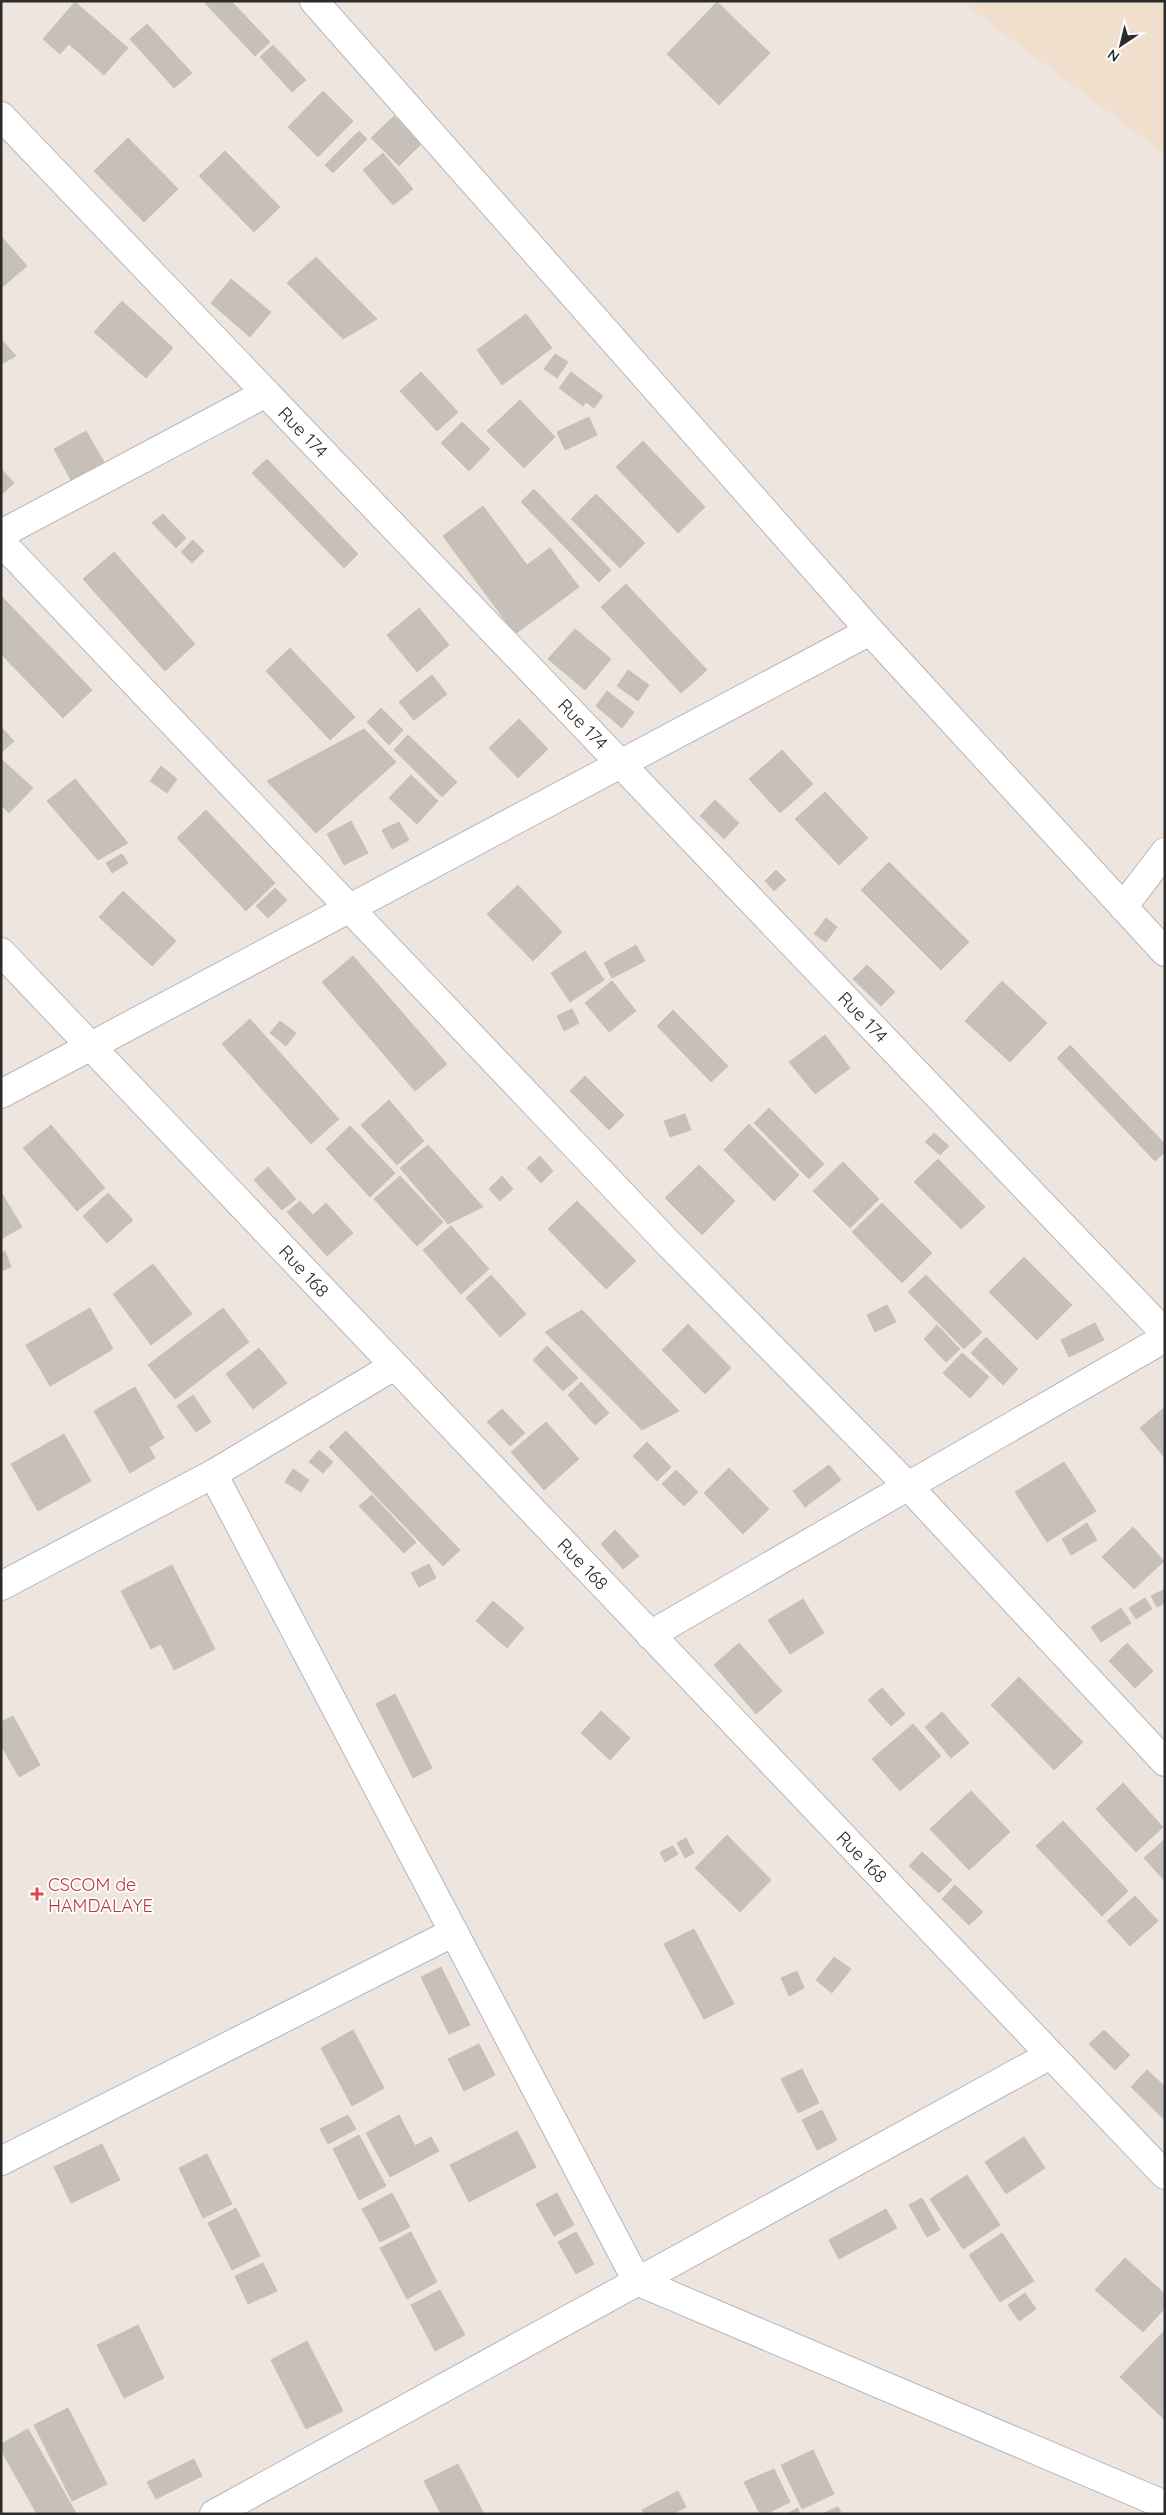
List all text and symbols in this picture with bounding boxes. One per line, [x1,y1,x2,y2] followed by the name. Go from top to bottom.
[1096,20,1146,70] north arrow
[1104,45,1123,66] text: N
[273,402,333,462] street label: Rue 174
[553,694,613,754] street label: Rue 174
[833,987,893,1047] street label: Rue 174
[274,1240,334,1302] street label: Rue 168
[553,1533,613,1595] street label: Rue 168
[832,1826,892,1888] street label: Rue 168
[48,1873,153,1917] place label: CSCOM de HAMDALAYE
[30,1887,44,1901] marker: CSCOM de HAMDALAYE

